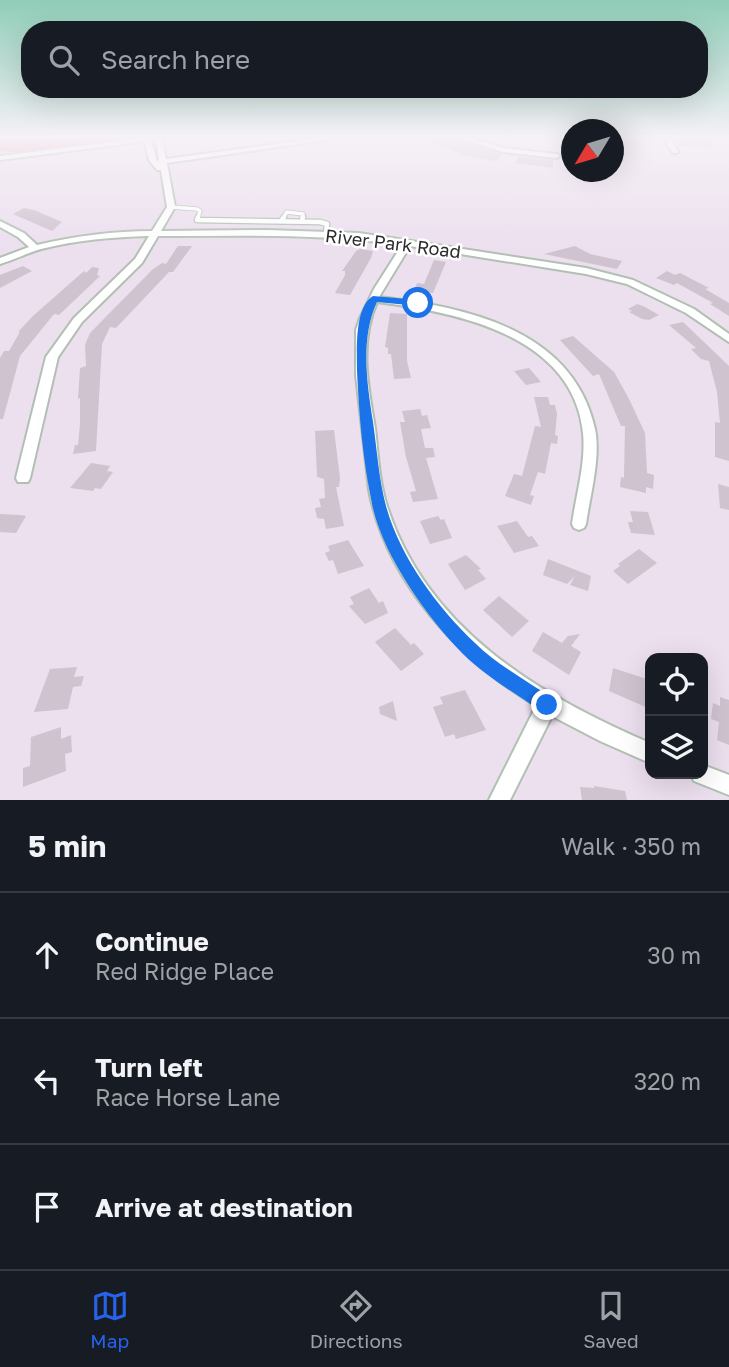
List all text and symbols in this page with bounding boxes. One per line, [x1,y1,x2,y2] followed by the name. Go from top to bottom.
[21,21,708,98] search box
[45,41,83,79] icon: search
[101,44,250,75] text: Search here
[561,119,624,182] north arrow
[324,224,462,262] street label: River Park Road
[402,287,433,318] route start
[645,653,708,779] map controls
[645,653,708,716] button: locate
[531,689,562,720] route end
[645,716,708,779] button: layers
[28,828,106,864] text: 5 min
[561,832,701,860] text: Walk · 350 m
[95,926,209,957] text: Continue
[28,936,66,974] icon: ahead
[647,941,701,969] text: 30 m
[95,957,274,985] text: Red Ridge Place
[95,1052,203,1083] text: Turn left
[28,1062,66,1100] icon: left
[634,1067,701,1095] text: 320 m
[95,1083,280,1111] text: Race Horse Lane
[28,1188,66,1226] icon: arrive
[95,1192,353,1223] text: Arrive at destination
[90,1287,129,1352] tab: Map
[310,1287,403,1352] tab: Directions
[583,1287,639,1352] tab: Saved

